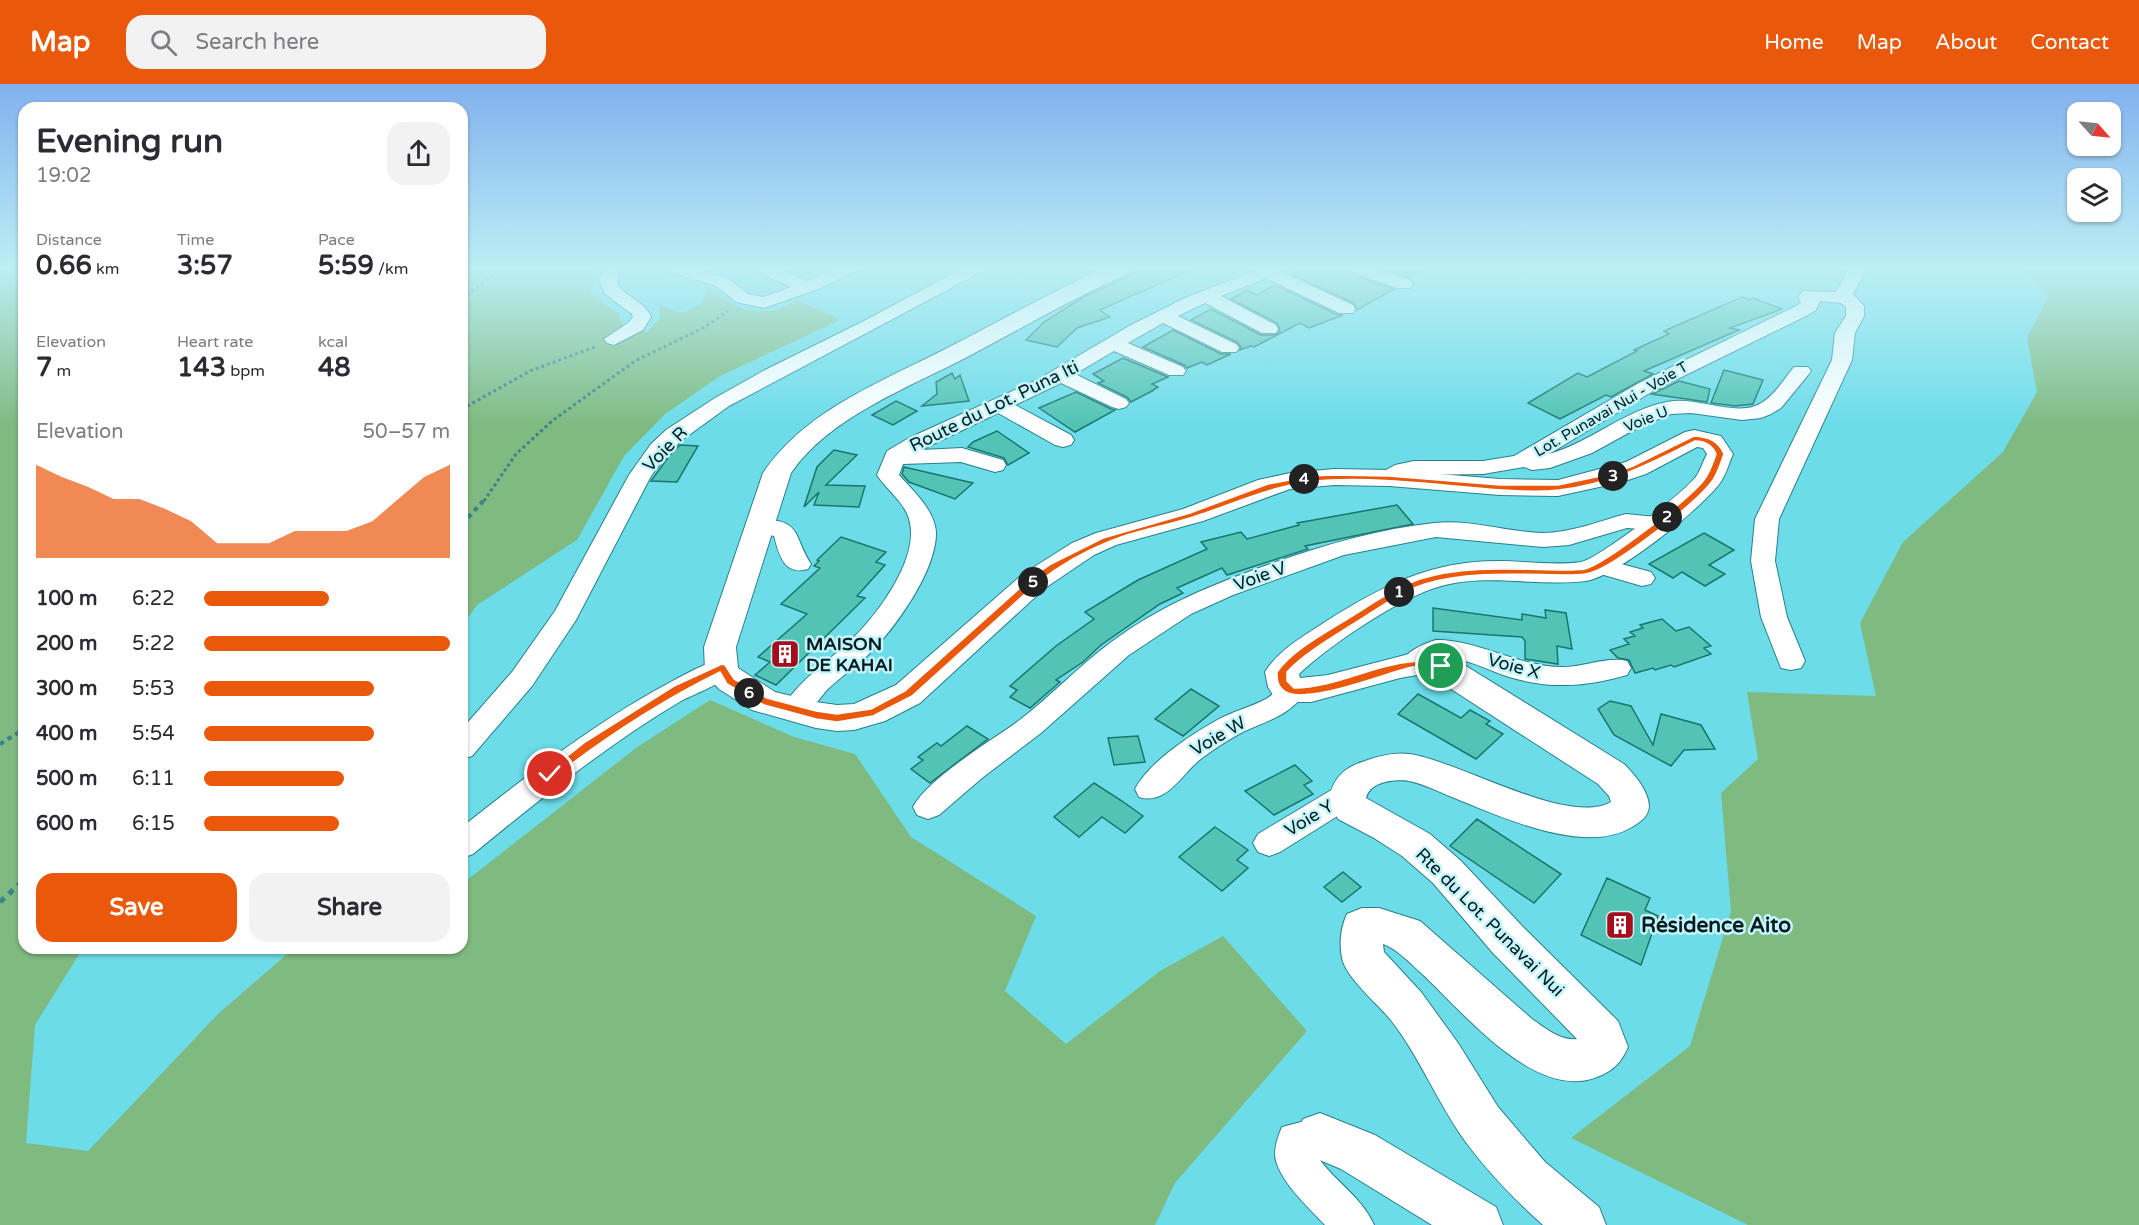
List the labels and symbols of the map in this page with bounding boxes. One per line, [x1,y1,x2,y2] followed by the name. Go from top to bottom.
[2067,102,2121,156] north arrow
[906,355,1082,457] street label: Route du Lot. Puna Iti
[1531,358,1691,460] street label: Lot. Punavai Nui - Voie T
[1621,402,1671,436] street label: Voie U
[638,422,692,476] street label: Voie R
[1598,461,1628,491] pin: 3
[1289,464,1319,494] pin: 4
[1652,502,1682,532] pin: 2
[1231,556,1290,596] street label: Voie V
[1018,567,1048,597] pin: 5
[1384,577,1414,607] pin: 1
[806,633,893,676] place label: MAISON DE KAHAI
[769,638,801,670] building icon: MAISON DE KAHAI
[1415,640,1466,691] pin
[1485,648,1543,684] street label: Voie X
[734,678,764,708] pin: 6
[1187,711,1249,761] street label: Voie W
[524,748,575,799] pin
[1280,795,1338,841] street label: Voie Y
[1411,843,1569,1001] street label: Rte du Lot. Punavai Nui
[1604,909,1636,941] building icon: Résidence Aito
[1641,913,1791,938] place label: Résidence Aito

